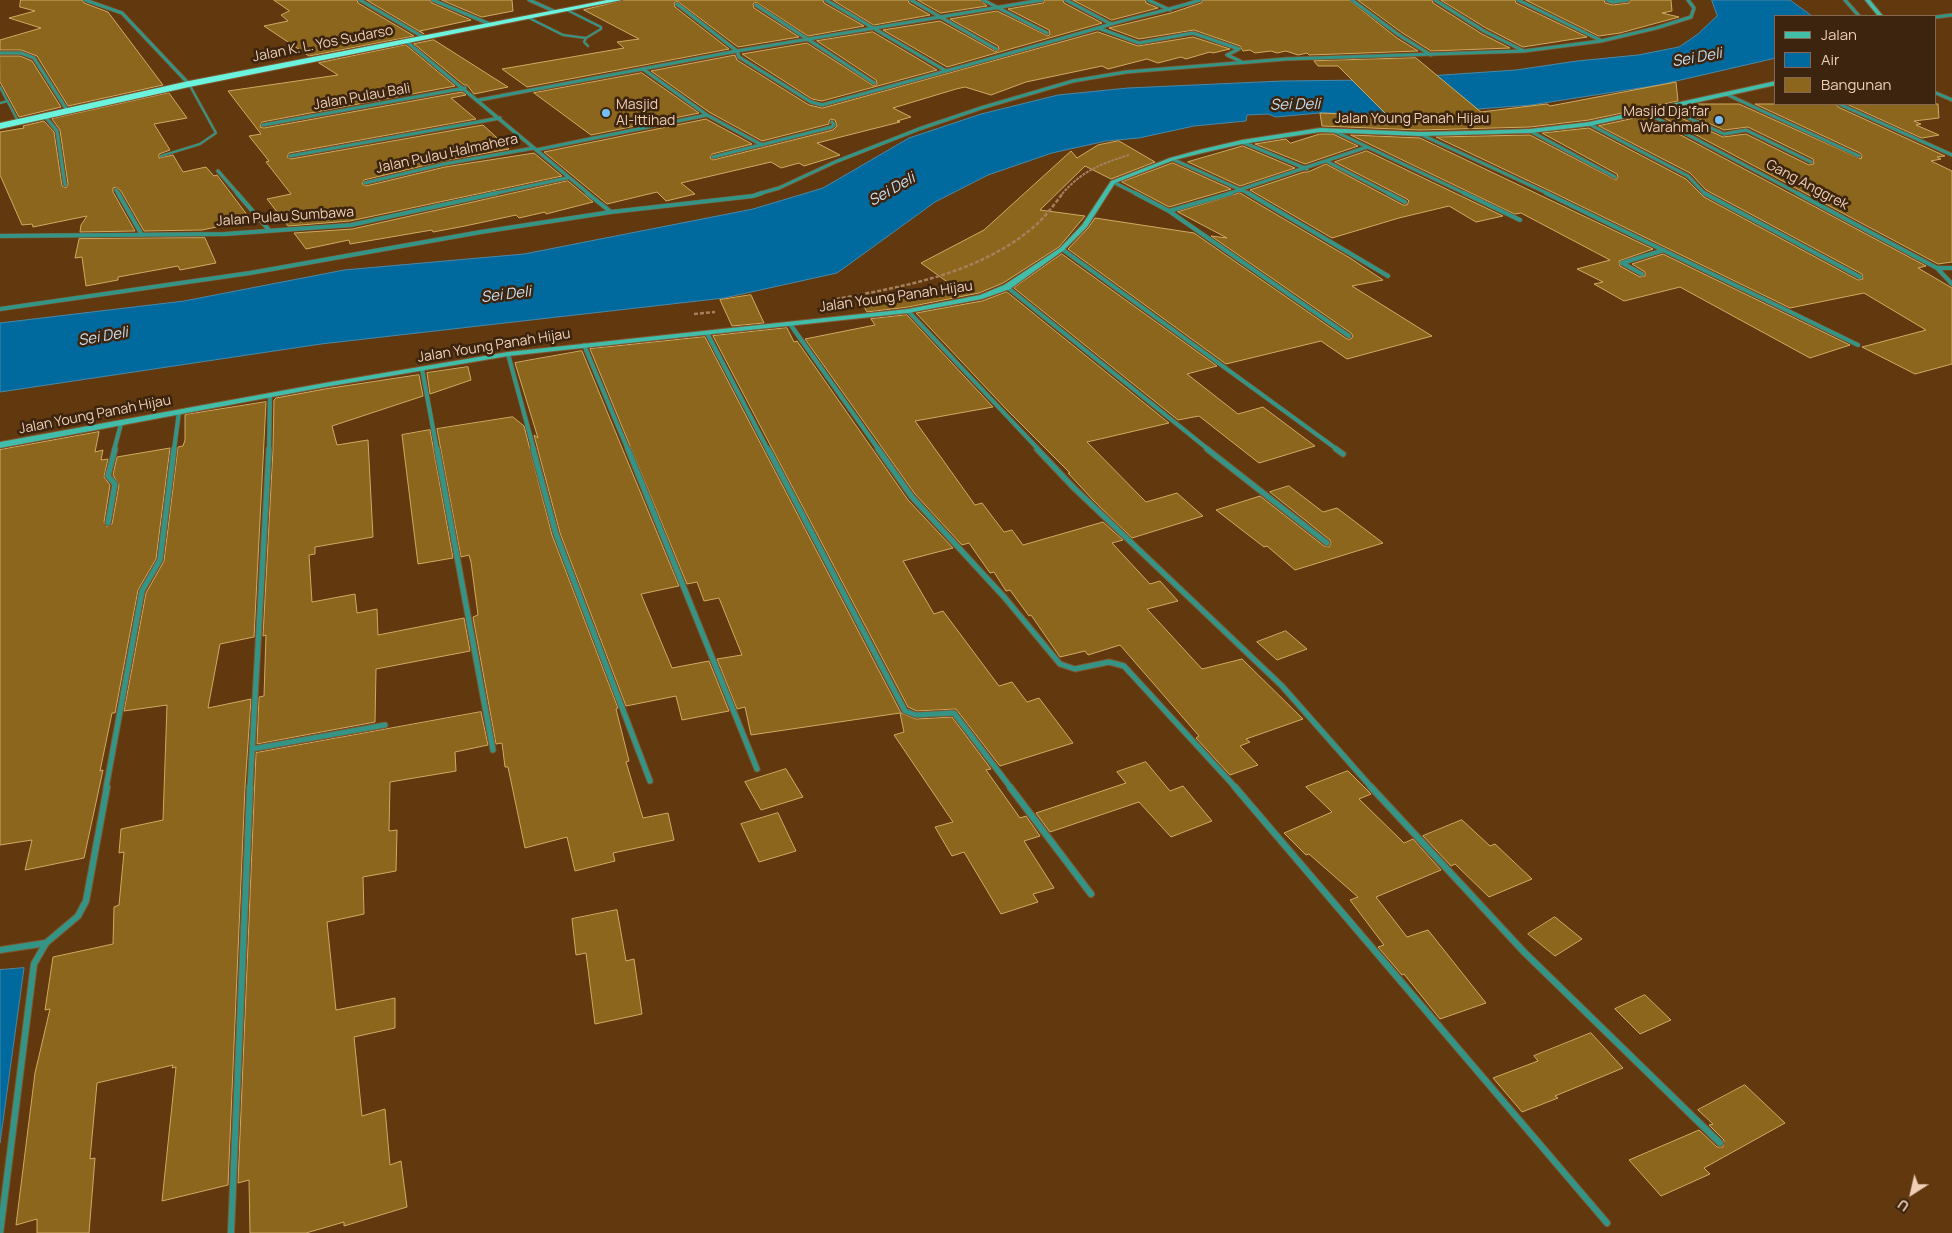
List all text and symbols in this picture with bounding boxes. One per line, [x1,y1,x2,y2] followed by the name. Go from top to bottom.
[1774,15,1937,105] legend
[251,22,395,66] street label: Jalan K. L. Yos Sudarso
[1821,24,1857,45] text: Jalan
[1671,45,1723,71] water label: Sei Deli
[1821,49,1839,70] text: Air
[1821,74,1891,95] text: Bangunan
[312,80,412,114] street label: Jalan Pulau Bali
[1270,96,1320,114] water label: Sei Deli
[616,97,675,130] place label: Masjid Al-Ittihad
[1623,104,1709,136] place label: Masjid Dja'far Warahmah
[600,107,612,119] marker: Masjid Al-Ittihad
[1335,111,1489,127] street label: Jalan Young Panah Hijau
[1713,114,1725,126] marker: Masjid Dja'far Warahmah
[374,131,520,177] street label: Jalan Pulau Halmahera
[1763,156,1851,214] street label: Gang Anggrek
[866,170,918,210] water label: Sei Deli
[216,204,354,230] street label: Jalan Pulau Sumbawa
[818,278,974,316] street label: Jalan Young Panah Hijau
[480,283,532,307] water label: Sei Deli
[77,324,129,350] water label: Sei Deli
[416,326,572,366] street label: Jalan Young Panah Hijau
[17,392,173,438] street label: Jalan Young Panah Hijau
[1887,1168,1937,1218] north arrow
[1894,1195,1913,1216] text: U

